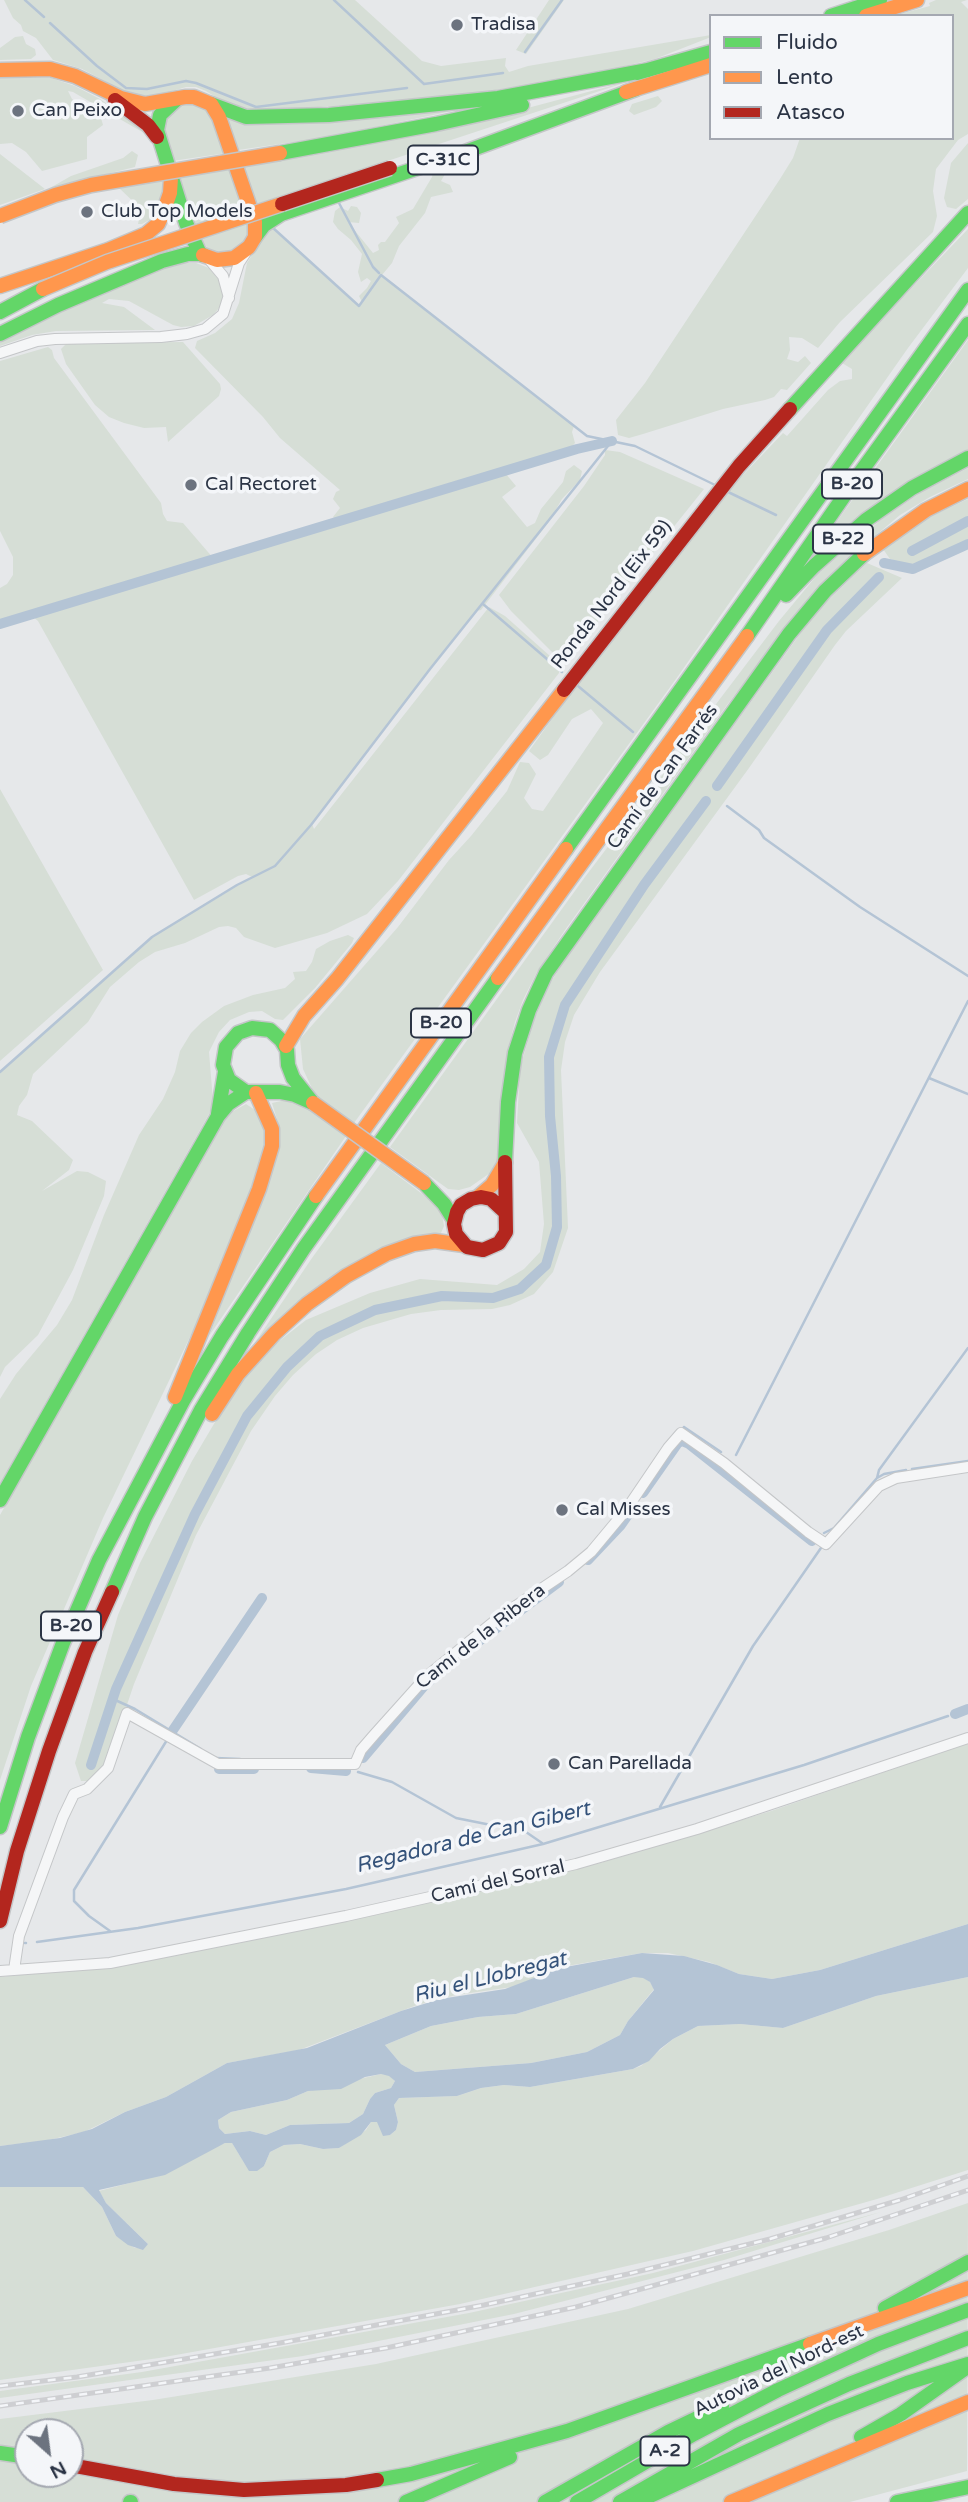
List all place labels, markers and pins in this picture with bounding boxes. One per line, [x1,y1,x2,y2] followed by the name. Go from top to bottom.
[471,14,536,36] place label: Tradisa
[449,17,465,33] marker: Tradisa
[32,100,122,122] place label: Can Peixo
[10,103,26,119] marker: Can Peixo
[101,201,253,223] place label: Club Top Models
[79,204,95,220] marker: Club Top Models
[205,474,317,496] place label: Cal Rectoret
[183,477,199,493] marker: Cal Rectoret
[576,1499,671,1521] place label: Cal Misses
[554,1502,570,1518] marker: Cal Misses
[568,1753,692,1775] place label: Can Parellada
[546,1756,562,1772] marker: Can Parellada

